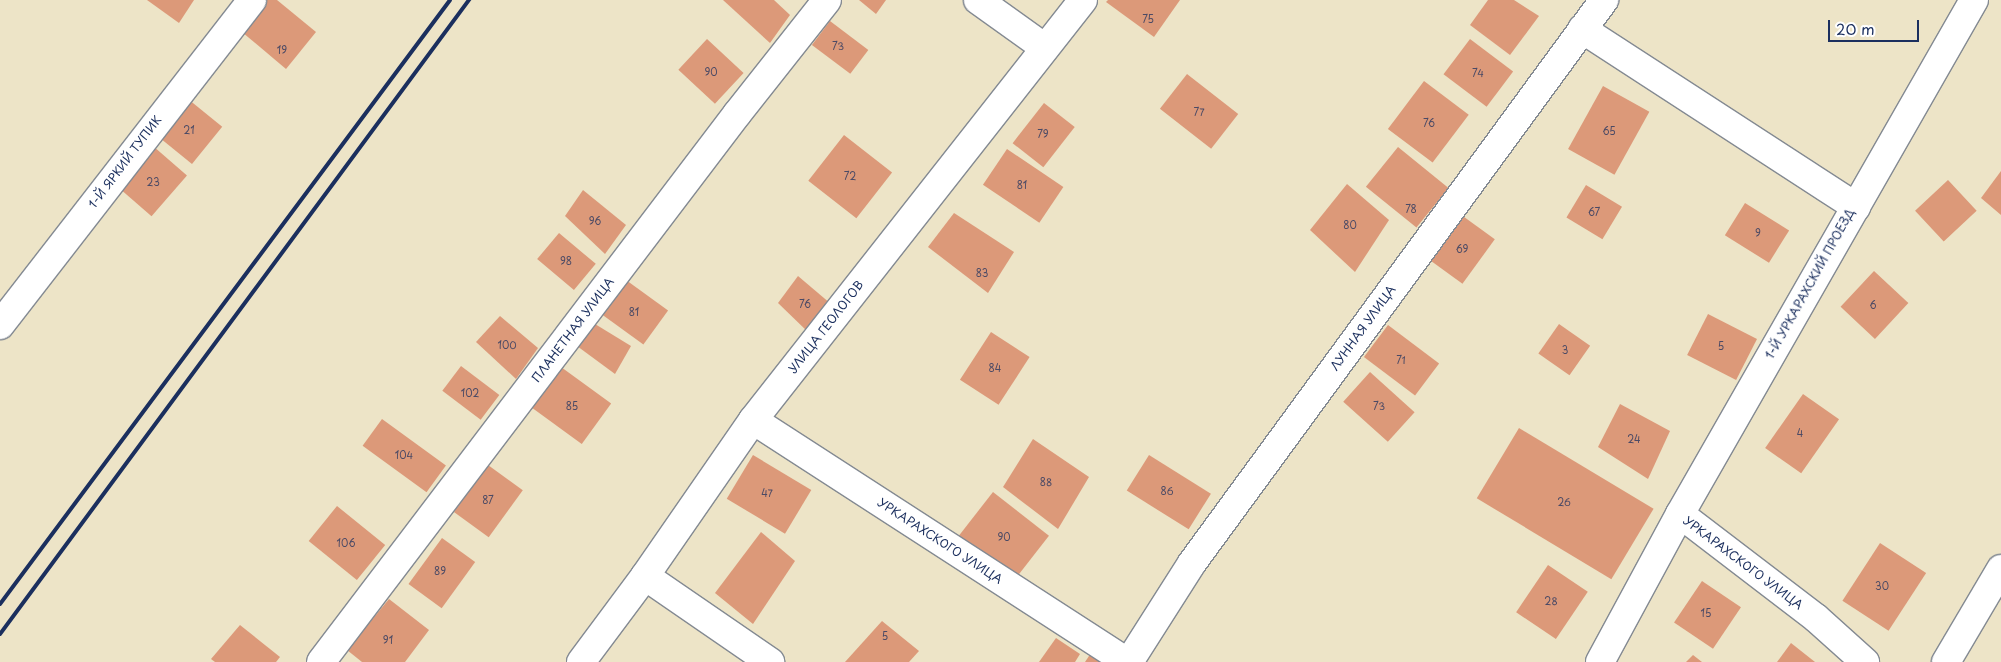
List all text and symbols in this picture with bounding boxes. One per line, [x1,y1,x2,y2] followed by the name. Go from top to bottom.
[1831,10,1922,42] scale bar
[1142,13,1154,25] house number: 75
[1836,17,1875,40] text: 20 m
[832,40,844,52] house number: 73
[277,44,287,56] house number: 19
[704,66,718,78] house number: 90
[1472,67,1484,79] house number: 74
[1193,106,1205,118] house number: 77
[85,112,165,212] street label: 1-Й ЯРКИЙ ТУПИК
[1423,117,1435,129] house number: 76
[183,124,195,136] house number: 21
[1602,125,1616,137] house number: 65
[1037,128,1049,140] house number: 79
[844,170,856,182] house number: 72
[146,176,160,188] house number: 23
[1017,179,1027,191] house number: 81
[1405,203,1417,215] house number: 78
[1588,206,1600,218] house number: 67
[1762,206,1858,362] street label: 1-Й УРКАРАХСКИЙ ПРОЕЗД
[589,215,601,227] house number: 96
[1343,219,1357,231] house number: 80
[1755,227,1761,239] house number: 9
[1456,243,1468,255] house number: 69
[560,255,572,267] house number: 98
[976,267,988,279] house number: 83
[529,275,617,385] street label: ПЛАНЕТНАЯ УЛИЦА
[785,278,867,376] street label: УЛИЦА ГЕОЛОГОВ
[1327,283,1399,373] street label: ЛУННАЯ УЛИЦА
[799,298,811,310] house number: 76
[1869,299,1877,311] house number: 6
[629,306,639,318] house number: 81
[497,339,517,351] house number: 100
[1718,340,1724,352] house number: 5
[1562,344,1568,356] house number: 3
[1396,354,1406,366] house number: 71
[989,362,1001,374] house number: 84
[461,387,479,399] house number: 102
[566,400,578,412] house number: 85
[1373,400,1385,412] house number: 73
[1797,427,1803,439] house number: 4
[1627,433,1641,445] house number: 24
[395,449,413,461] house number: 104
[1040,476,1052,488] house number: 88
[1161,485,1173,497] house number: 86
[761,487,773,499] house number: 47
[482,494,494,506] house number: 87
[874,495,1006,587] street label: УРКАРАХСКОГО УЛИЦА
[1557,496,1571,508] house number: 26
[1680,513,1806,613] street label: УРКАРАХСКОГО УЛИЦА
[997,531,1011,543] house number: 90
[337,537,355,549] house number: 106
[434,565,446,577] house number: 89
[1875,580,1889,592] house number: 30
[1544,595,1558,607] house number: 28
[1701,607,1711,619] house number: 15
[882,630,888,642] house number: 5
[383,634,393,646] house number: 91

